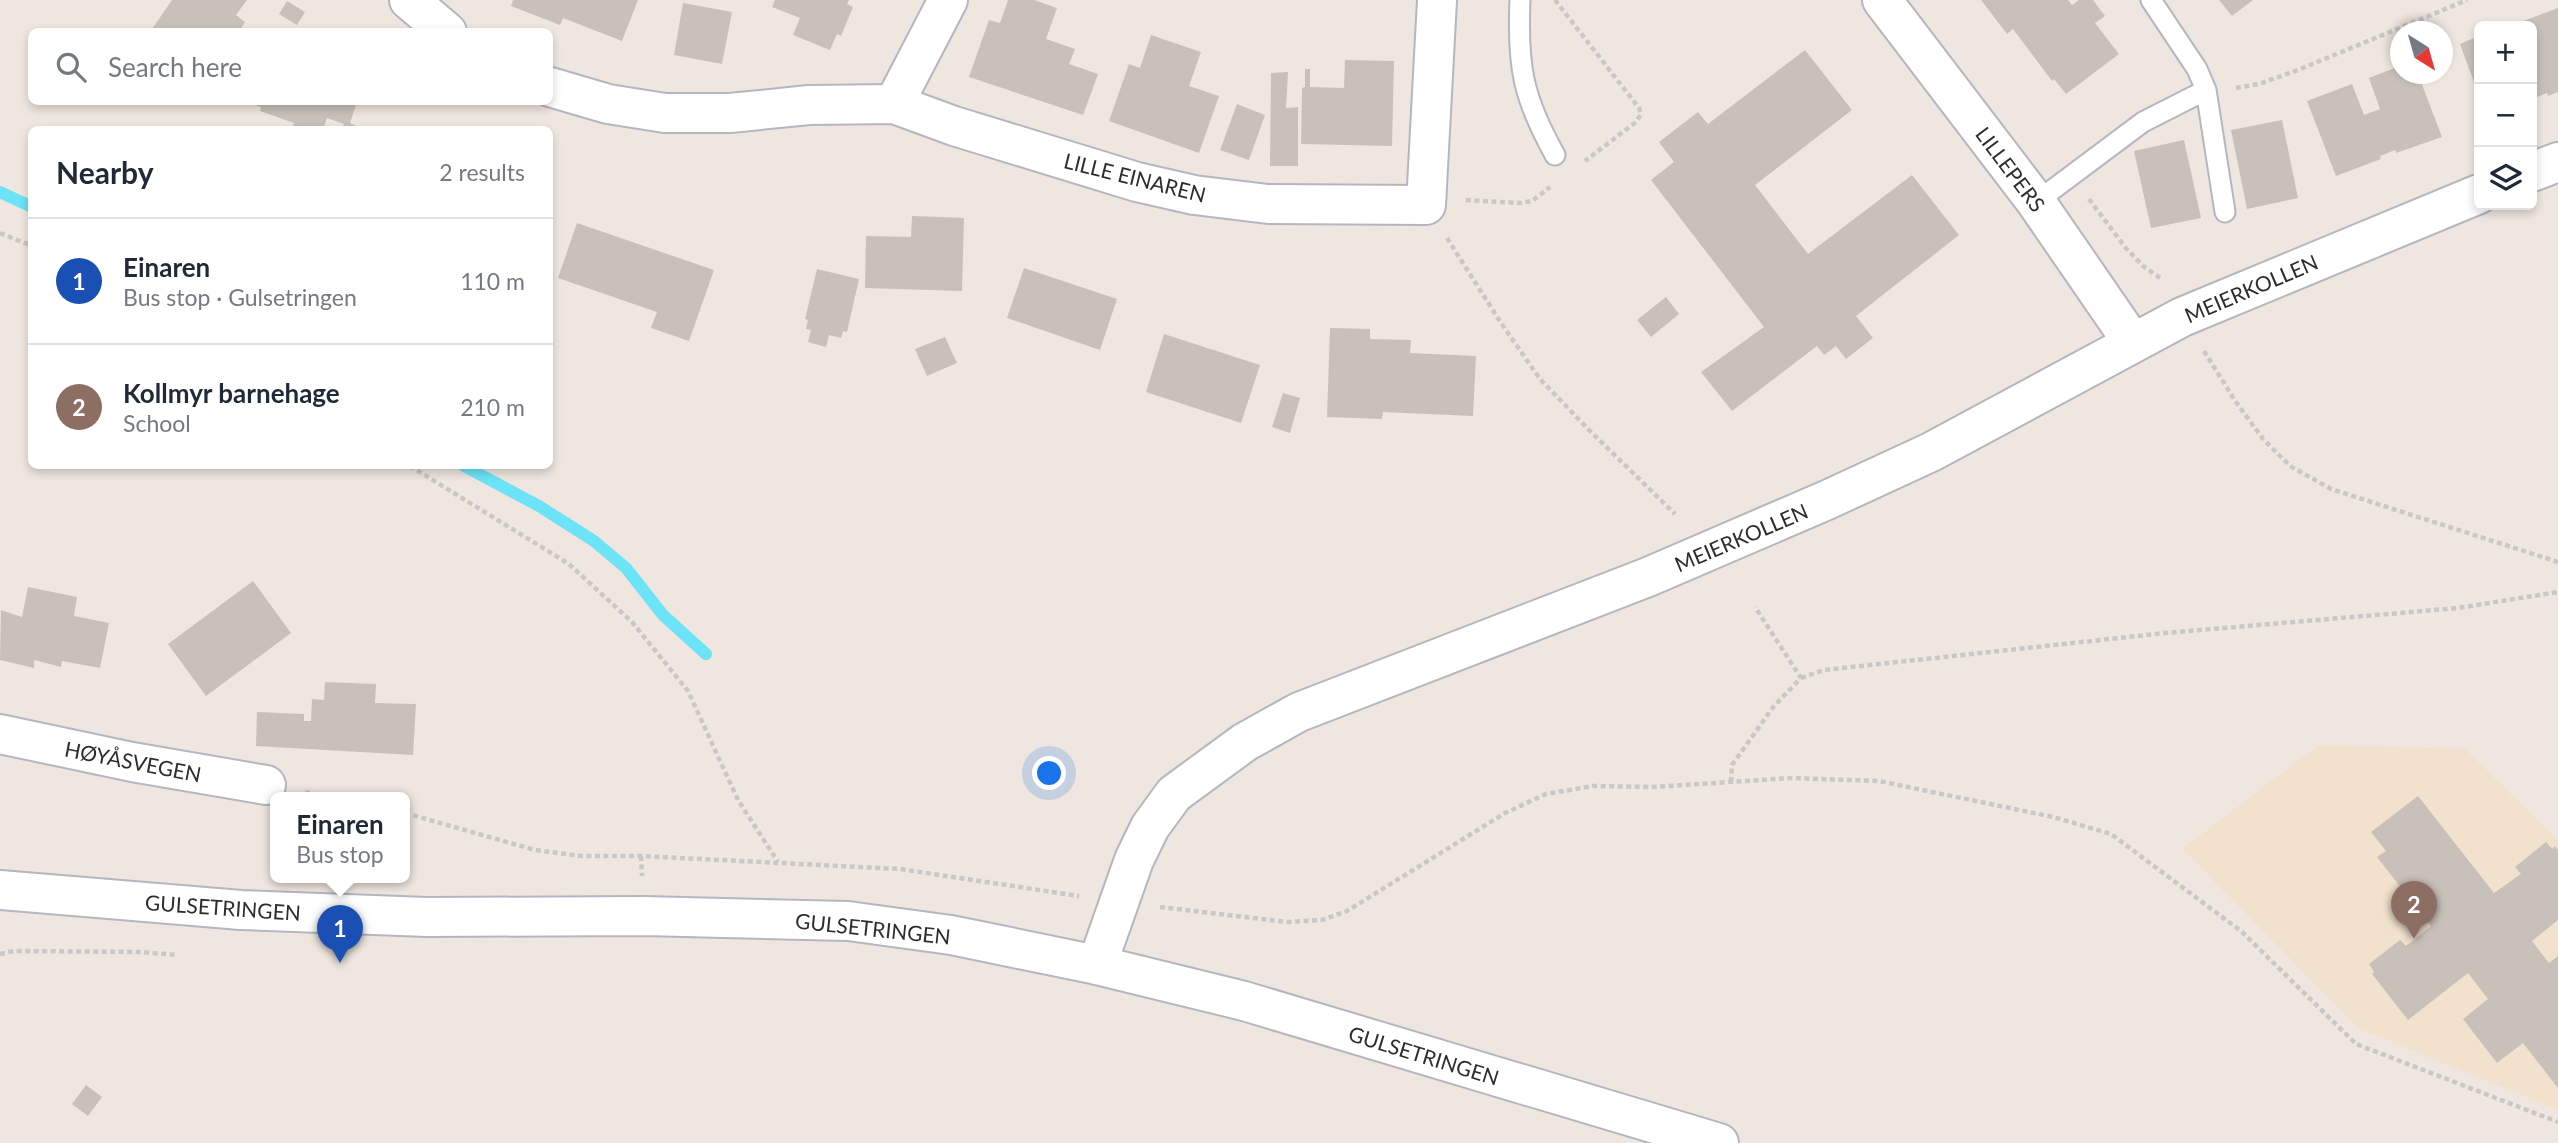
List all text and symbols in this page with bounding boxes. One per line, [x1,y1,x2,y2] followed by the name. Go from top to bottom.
[2390,21,2453,84] north arrow
[2474,21,2537,210] map controls
[2474,21,2537,84] button: +
[28,28,553,105] search box
[52,48,90,86] icon: search
[108,51,242,83] text: Search here
[2474,84,2537,147] button: −
[1971,122,2051,216] street label: LILLEPERS
[1061,147,1209,207] street label: LILLE EINAREN
[2474,147,2537,210] button: layers
[56,154,154,190] text: Nearby
[439,158,525,186] text: 2 results
[2181,249,2321,327] street label: MEIERKOLLEN
[123,251,210,283] text: Einaren
[72,267,86,295] text: 1
[460,267,525,295] text: 110 m
[123,283,357,311] text: Bus stop · Gulsetringen
[123,377,340,409] text: Kollmyr barnehage
[72,393,86,421] text: 2
[460,393,525,421] text: 210 m
[123,409,191,437] text: School
[1671,498,1811,576] street label: MEIERKOLLEN
[63,736,203,786] street label: HØYÅSVEGEN
[1032,756,1066,790] your location
[270,792,410,883] popup
[296,808,384,840] text: Einaren
[296,840,384,868] text: Bus stop
[2391,881,2437,939] pin: 2
[144,889,302,925] street label: GULSETRINGEN
[317,905,363,963] pin: 1
[794,907,952,949] street label: GULSETRINGEN
[1346,1020,1502,1090] street label: GULSETRINGEN

